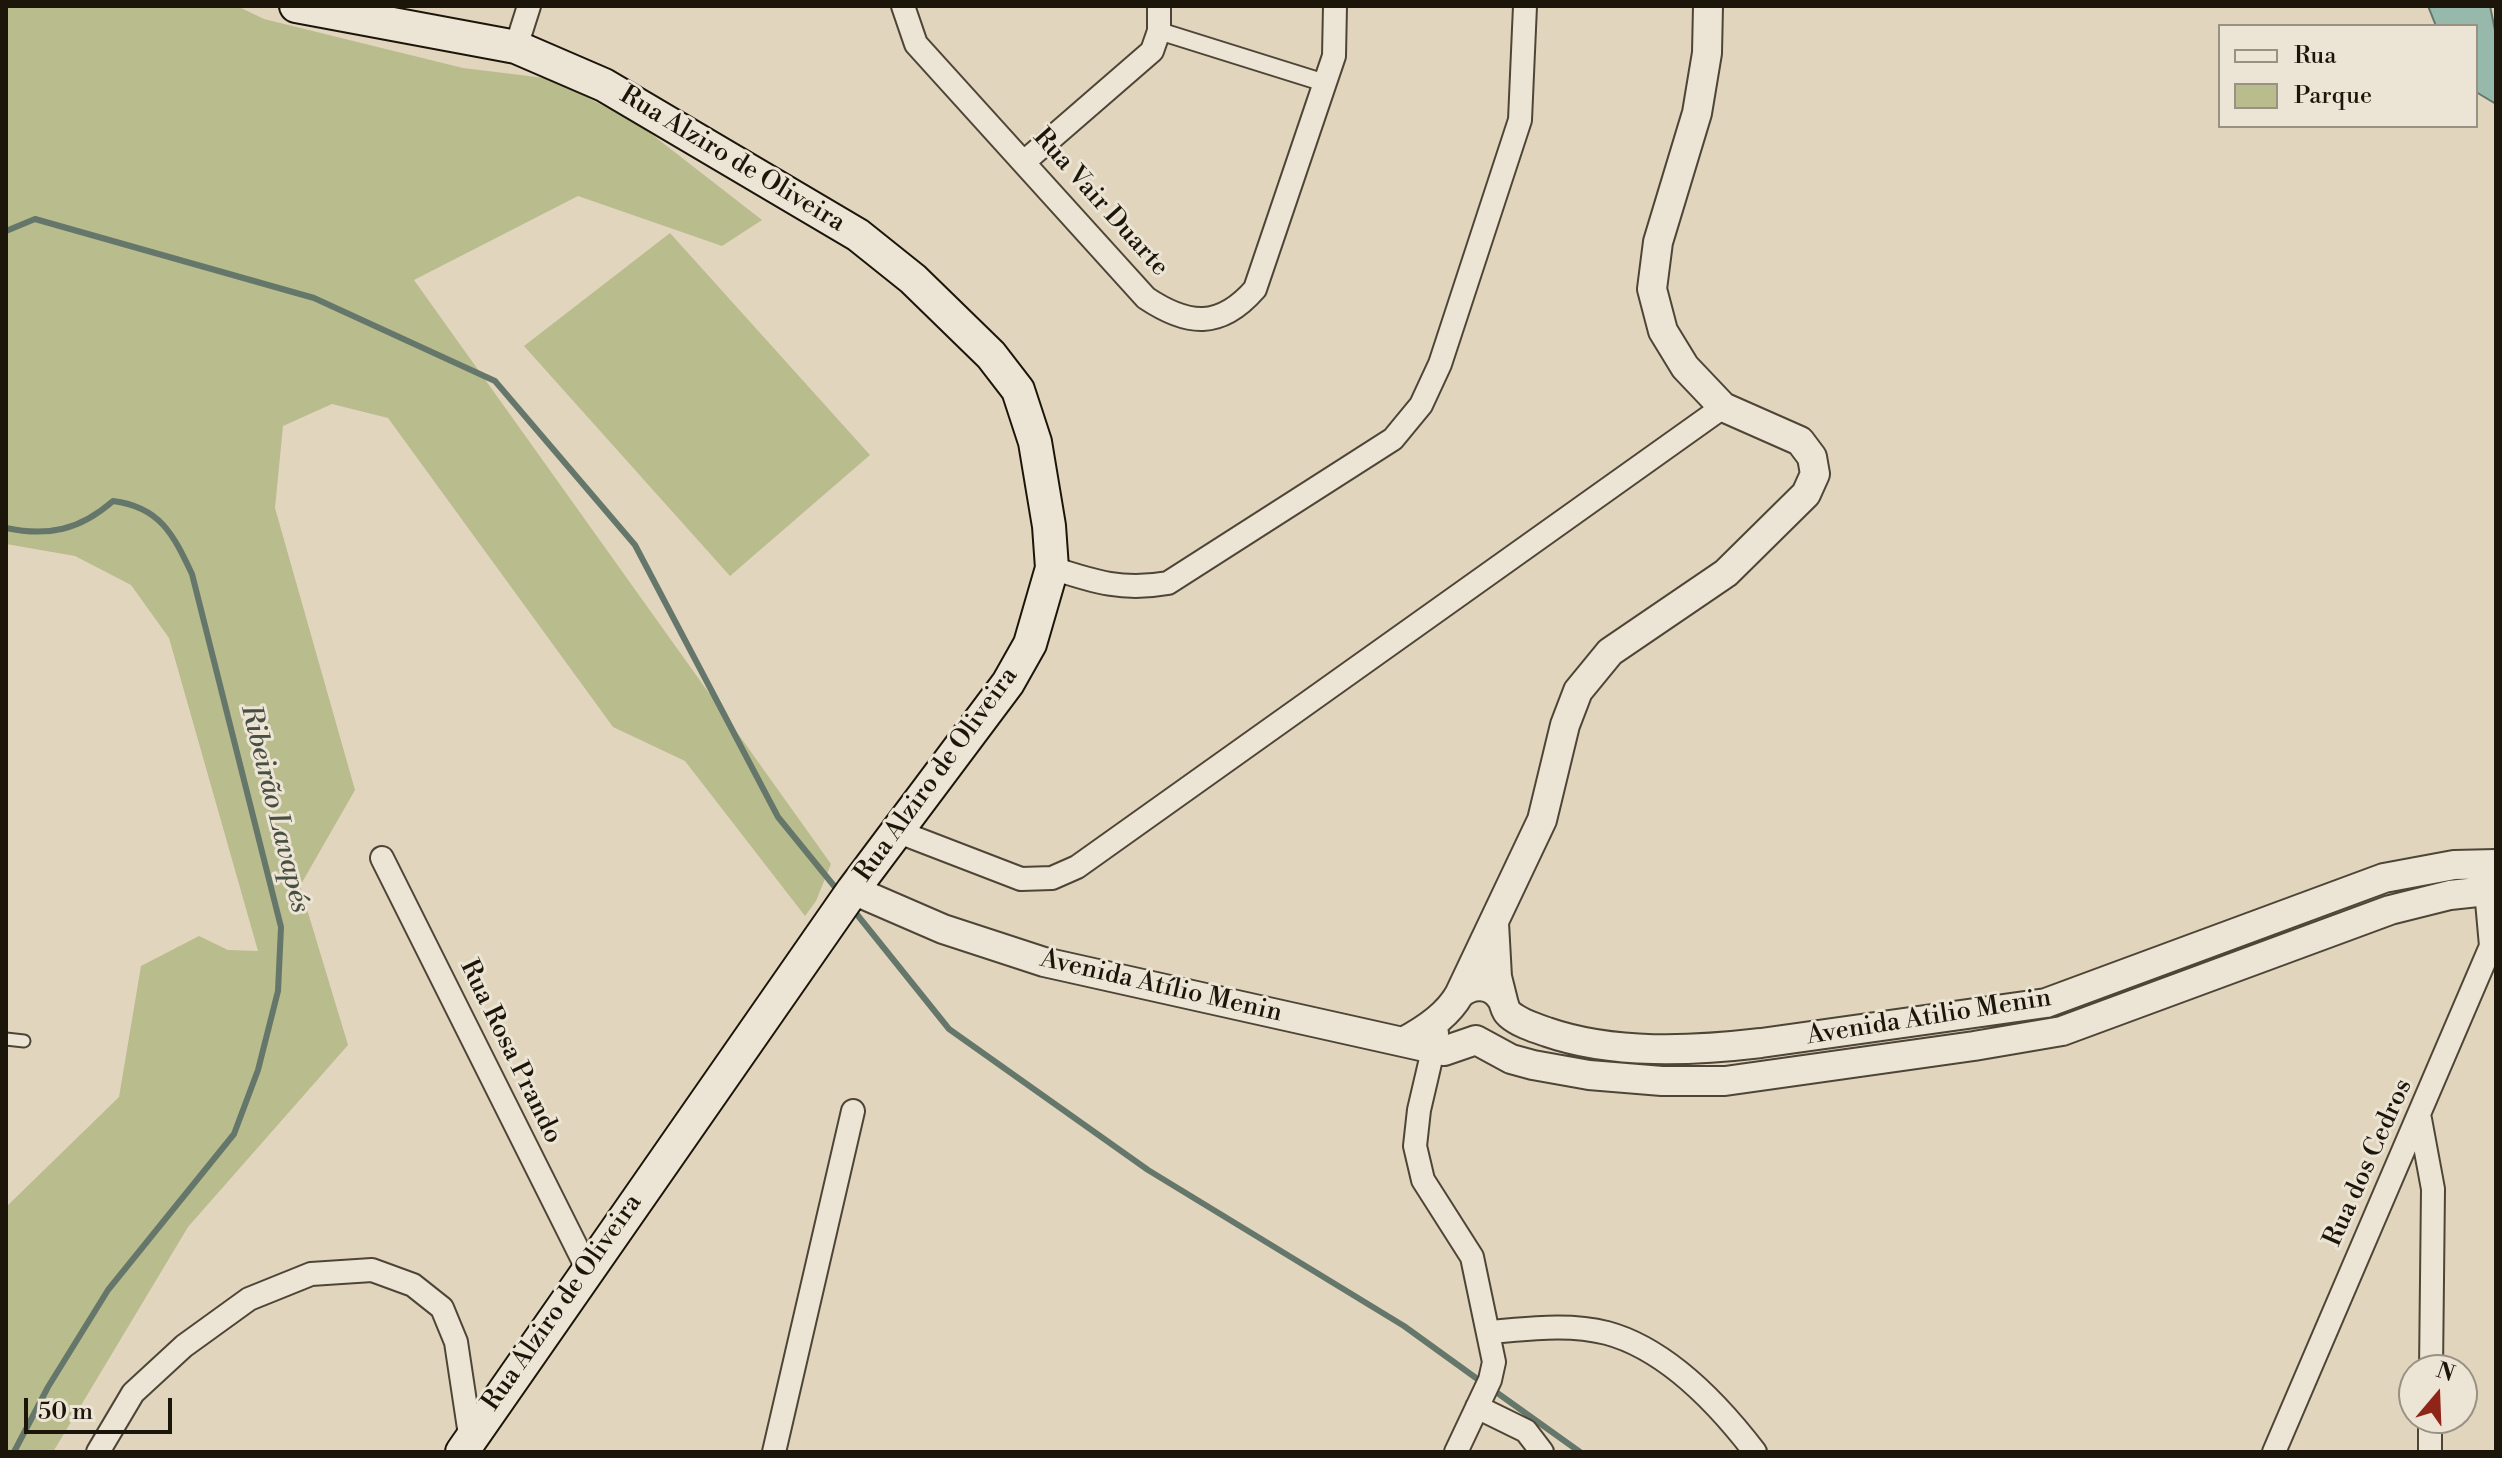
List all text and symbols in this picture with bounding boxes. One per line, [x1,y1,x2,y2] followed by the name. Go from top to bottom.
[2218,24,2478,128] legend
[2294,41,2336,71] text: Rua
[614,80,850,240] street label: Rua Alziro de Oliveira
[2294,81,2372,111] text: Parque
[1025,123,1175,283] street label: Rua Vair Duarte
[849,662,1025,888] street label: Rua Alziro de Oliveira
[232,702,316,916] water label: Ribeirão Lavapés
[1037,944,1285,1030] street label: Avenida Atílio Menin
[452,955,568,1149] street label: Rua Rosa Prando
[1805,983,2053,1053] street label: Avenida Atilio Menin
[2318,1074,2420,1252] street label: Rua dos Cedros
[476,1189,650,1417] street label: Rua Alziro de Oliveira
[2398,1354,2478,1434] north arrow
[2433,1357,2458,1388] text: N
[28,1382,176,1432] scale bar
[38,1397,93,1427] text: 50 m

